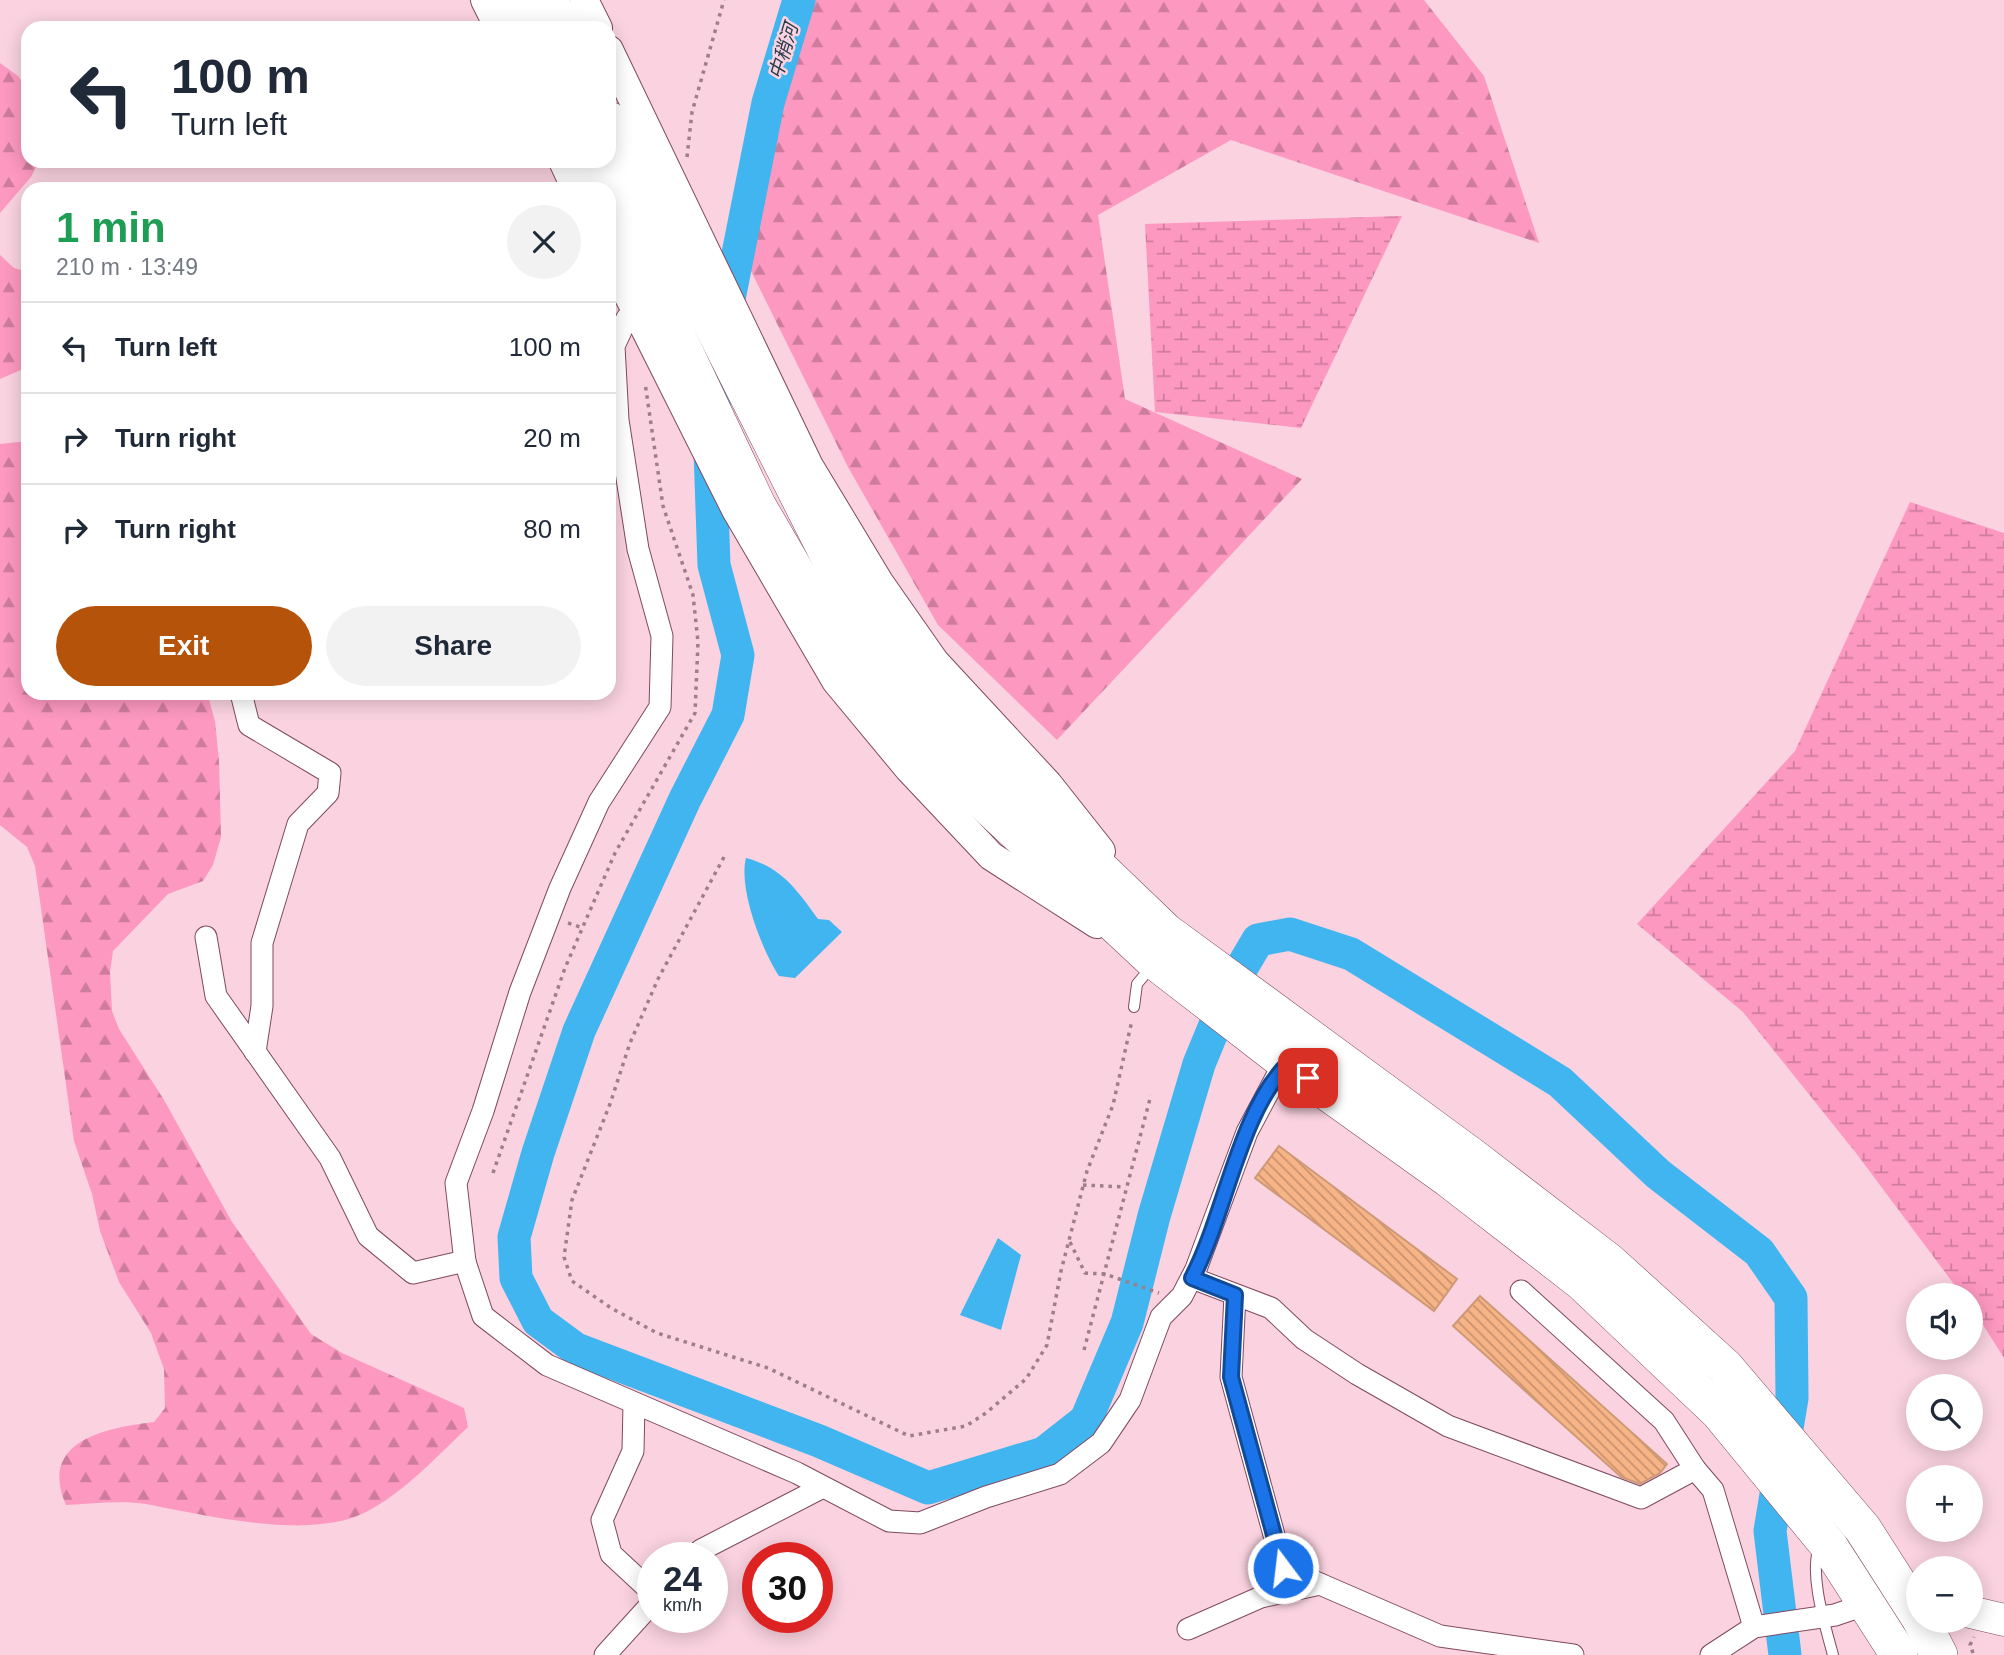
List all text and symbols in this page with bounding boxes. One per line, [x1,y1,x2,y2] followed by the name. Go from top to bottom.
[765,17,803,81] water label: 中稍河
[56,49,147,140] icon: left
[171,49,310,103] text: 100 m
[171,106,287,142] text: Turn left
[56,204,166,251] text: 1 min
[507,205,581,279] button: close
[56,254,198,280] text: 210 m · 13:49
[56,329,94,367] icon: left
[115,332,217,362] text: Turn left
[509,332,581,362] text: 100 m
[56,420,94,458] icon: right
[115,423,236,453] text: Turn right
[523,423,581,453] text: 20 m
[56,511,94,549] icon: right
[115,514,236,544] text: Turn right
[523,514,581,544] text: 80 m
[56,606,312,686] button: Exit
[326,606,581,686] button: Share
[1278,1048,1338,1108] pin
[1289,1059,1327,1097] icon: arrive
[1906,1283,1983,1633] map controls
[1906,1283,1983,1360] button: sound
[1906,1374,1983,1451] button: search
[1906,1465,1983,1542] button: +
[1246,1531,1320,1605] position arrow
[742,1542,833,1633] speed limit sign: 30
[1906,1556,1983,1633] button: −
[663,1559,702,1598] text: 24
[663,1595,702,1615] text: km/h

